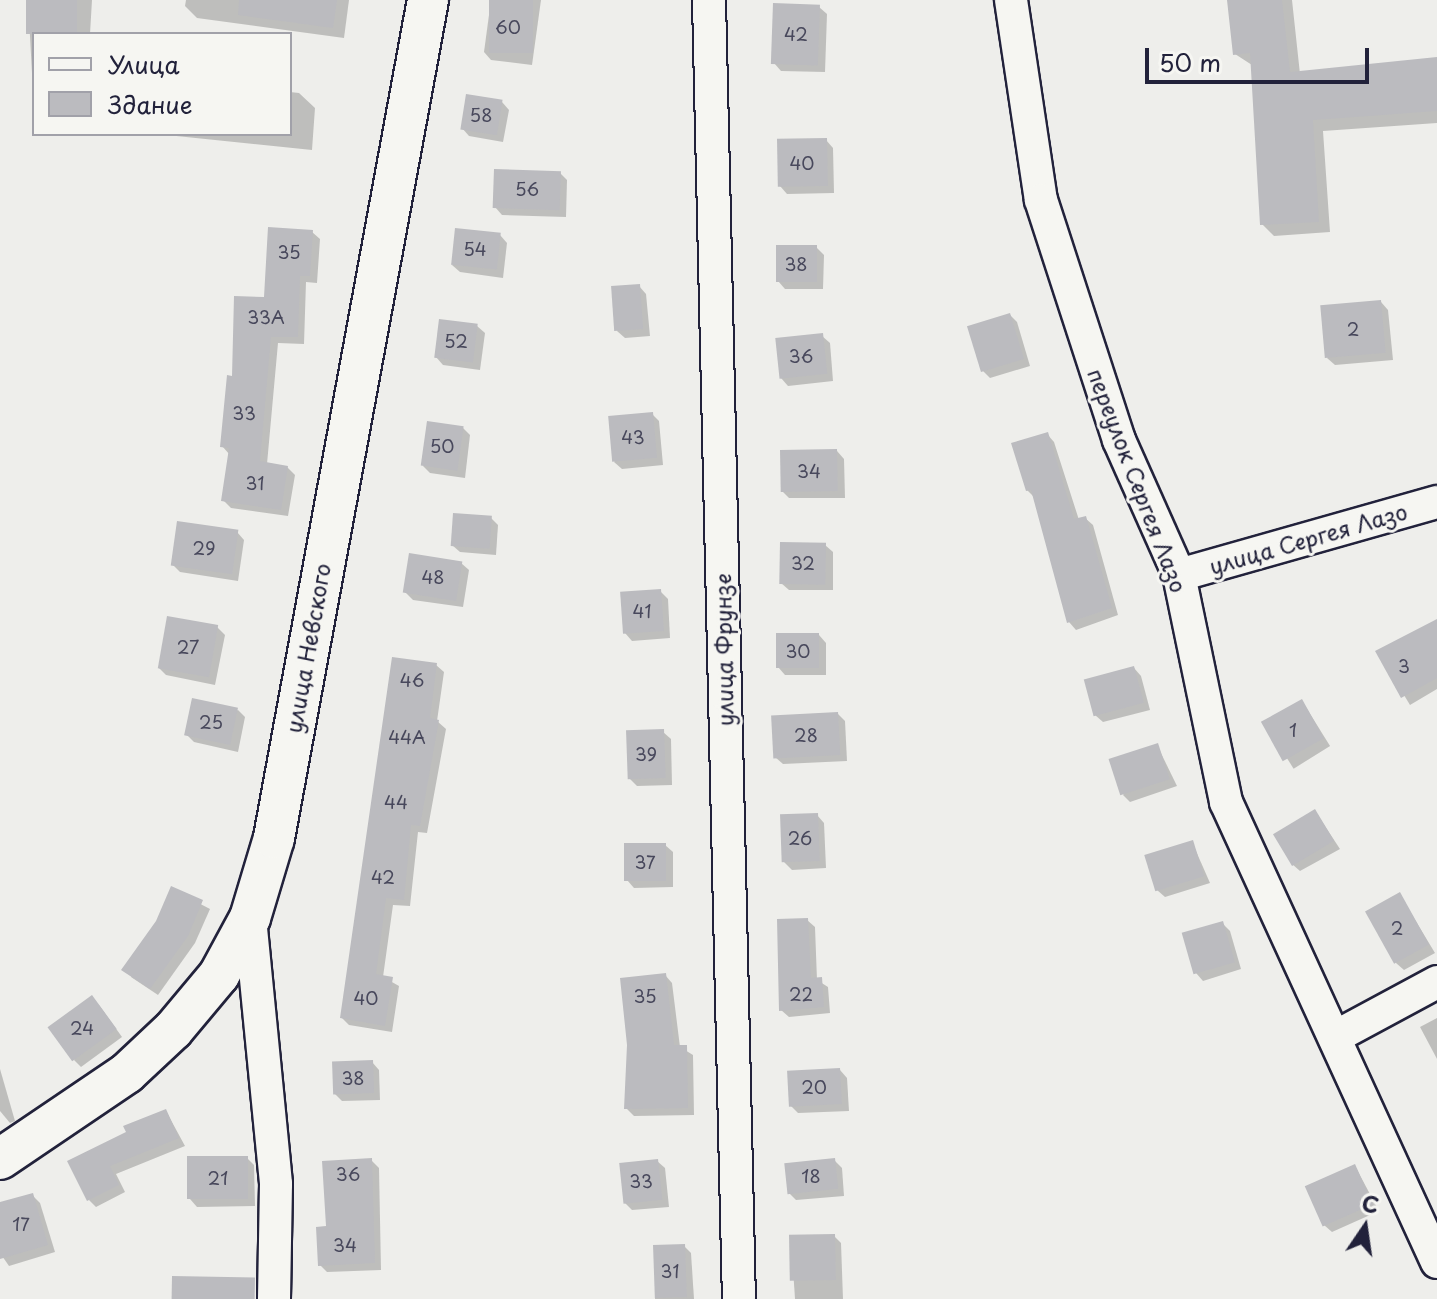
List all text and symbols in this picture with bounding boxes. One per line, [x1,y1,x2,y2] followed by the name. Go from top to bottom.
[495,16,521,38] house number: 60
[784,23,808,45] house number: 42
[32,32,292,136] legend
[1149,32,1373,82] scale bar
[1159,44,1221,80] text: 50 m
[108,46,180,82] text: Улица
[108,86,193,122] text: Здание
[470,104,492,126] house number: 58
[789,152,815,174] house number: 40
[515,178,539,200] house number: 56
[463,238,487,260] house number: 54
[277,241,301,263] house number: 35
[784,253,808,275] house number: 38
[247,306,285,328] house number: 33А
[1347,318,1359,340] house number: 2
[444,330,468,352] house number: 52
[789,345,813,367] house number: 36
[1083,364,1193,596] street label: переулок Сергея Лазо
[232,402,256,424] house number: 33
[621,426,645,448] house number: 43
[430,435,454,457] house number: 50
[797,460,821,482] house number: 34
[246,472,264,494] house number: 31
[1206,497,1410,579] street label: улица Сергея Лазо
[193,537,215,559] house number: 29
[791,552,815,574] house number: 32
[279,560,335,736] street label: улица Невского
[421,566,445,588] house number: 48
[708,573,738,727] street label: улица Фрунзе
[633,600,651,622] house number: 41
[177,636,199,658] house number: 27
[785,640,811,662] house number: 30
[1398,655,1410,677] house number: 3
[400,669,424,691] house number: 46
[199,711,223,733] house number: 25
[1289,719,1297,741] house number: 1
[794,724,818,746] house number: 28
[388,726,426,748] house number: 44А
[635,743,657,765] house number: 39
[384,791,408,813] house number: 44
[788,827,812,849] house number: 26
[634,851,656,873] house number: 37
[371,866,395,888] house number: 42
[1391,917,1403,939] house number: 2
[789,983,813,1005] house number: 22
[633,985,657,1007] house number: 35
[353,987,379,1009] house number: 40
[70,1017,94,1039] house number: 24
[341,1067,365,1089] house number: 38
[801,1076,827,1098] house number: 20
[336,1163,360,1185] house number: 36
[801,1165,821,1187] house number: 18
[208,1167,228,1189] house number: 21
[629,1170,653,1192] house number: 33
[1359,1185,1382,1221] text: С
[1325,1187,1405,1267] north arrow
[12,1213,30,1235] house number: 17
[333,1234,357,1256] house number: 34
[661,1260,679,1282] house number: 31

